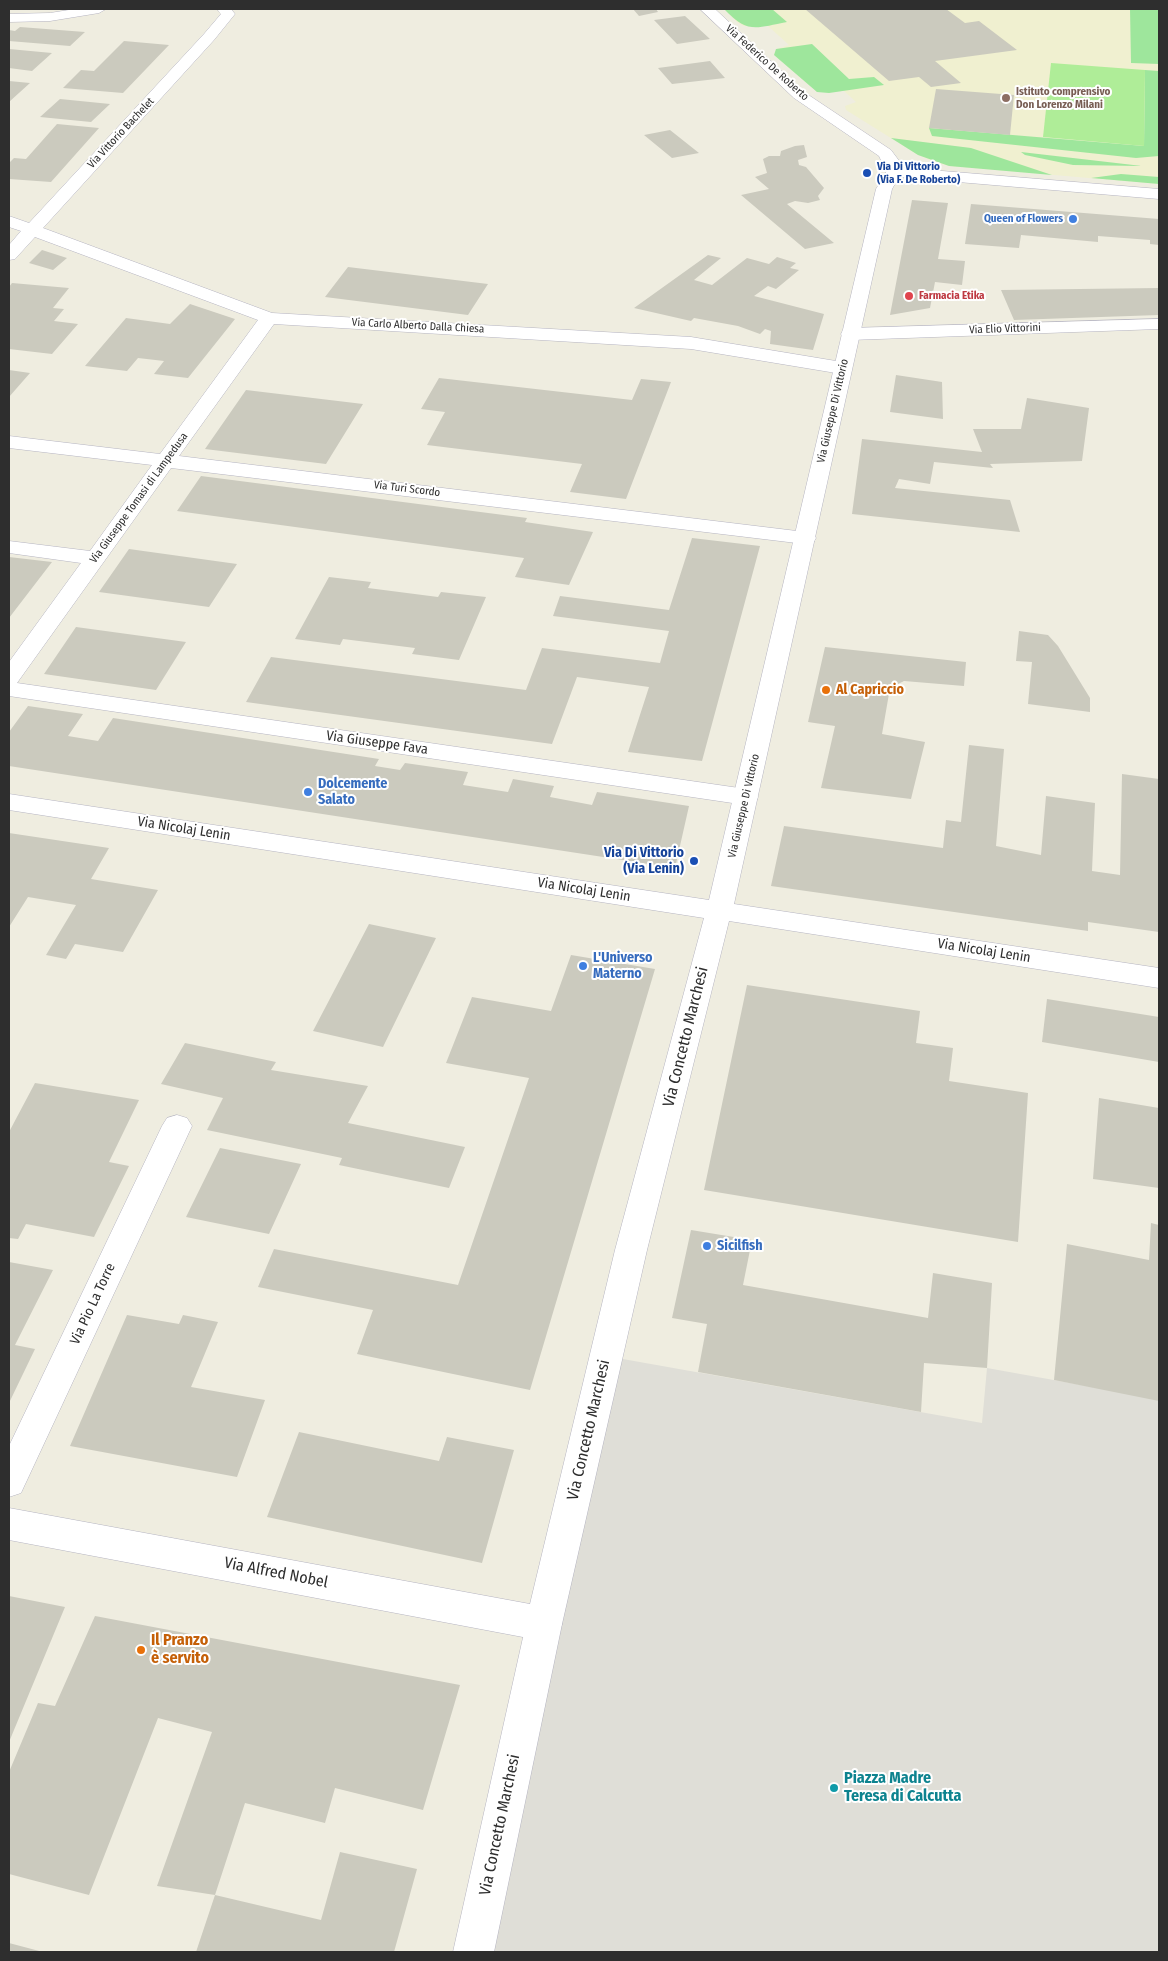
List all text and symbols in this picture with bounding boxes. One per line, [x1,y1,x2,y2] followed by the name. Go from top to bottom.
[723,22,811,104] street label: Via Federico De Roberto
[1016,85,1110,111] place label: Istituto comprensivo Don Lorenzo Milani
[1000,92,1012,104] marker: Istituto comprensivo Don Lorenzo Milani
[85,95,157,171] street label: Via Vittorio Bachelet
[877,160,960,186] place label: Via Di Vittorio (Via F. De Roberto)
[861,167,873,179] marker: Via Di Vittorio (Via F. De Roberto)
[984,212,1063,226] place label: Queen of Flowers
[1067,213,1079,225] marker: Queen of Flowers
[919,289,985,303] place label: Farmacia Etika
[903,290,915,302] marker: Farmacia Etika
[351,316,485,336] street label: Via Carlo Alberto Dalla Chiesa
[969,321,1041,337] street label: Via Elio Vittorini
[815,358,851,464] street label: Via Giuseppe Di Vittorio
[87,430,191,566] street label: Via Giuseppe Tomasi di Lampedusa
[373,478,441,500] street label: Via Turi Scordo
[836,682,904,698] place label: Al Capriccio
[820,684,832,696] marker: Al Capriccio
[325,728,429,758] street label: Via Giuseppe Fava
[726,753,762,859] street label: Via Giuseppe Di Vittorio
[318,776,387,809] place label: Dolcemente Salato
[302,786,314,798] marker: Dolcemente Salato
[136,813,232,845] street label: Via Nicolaj Lenin
[604,845,684,878] place label: Via Di Vittorio (Via Lenin)
[688,855,700,867] marker: Via Di Vittorio (Via Lenin)
[536,874,632,906] street label: Via Nicolaj Lenin
[936,935,1032,967] street label: Via Nicolaj Lenin
[593,950,653,982] place label: L'Universo Materno
[577,960,589,972] marker: L'Universo Materno
[659,965,713,1109] street label: Via Concetto Marchesi
[717,1238,763,1254] place label: Sicilfish
[701,1240,713,1252] marker: Sicilfish
[67,1261,119,1347] street label: Via Pio La Torre
[563,1358,615,1502] street label: Via Concetto Marchesi
[222,1554,330,1592] street label: Via Alfred Nobel
[151,1631,209,1669] place label: Il Pranzo è servito
[135,1644,147,1656] marker: Il Pranzo è servito
[476,1753,524,1897] street label: Via Concetto Marchesi
[844,1769,962,1807] place label: Piazza Madre Teresa di Calcutta
[828,1782,840,1794] marker: Piazza Madre Teresa di Calcutta

